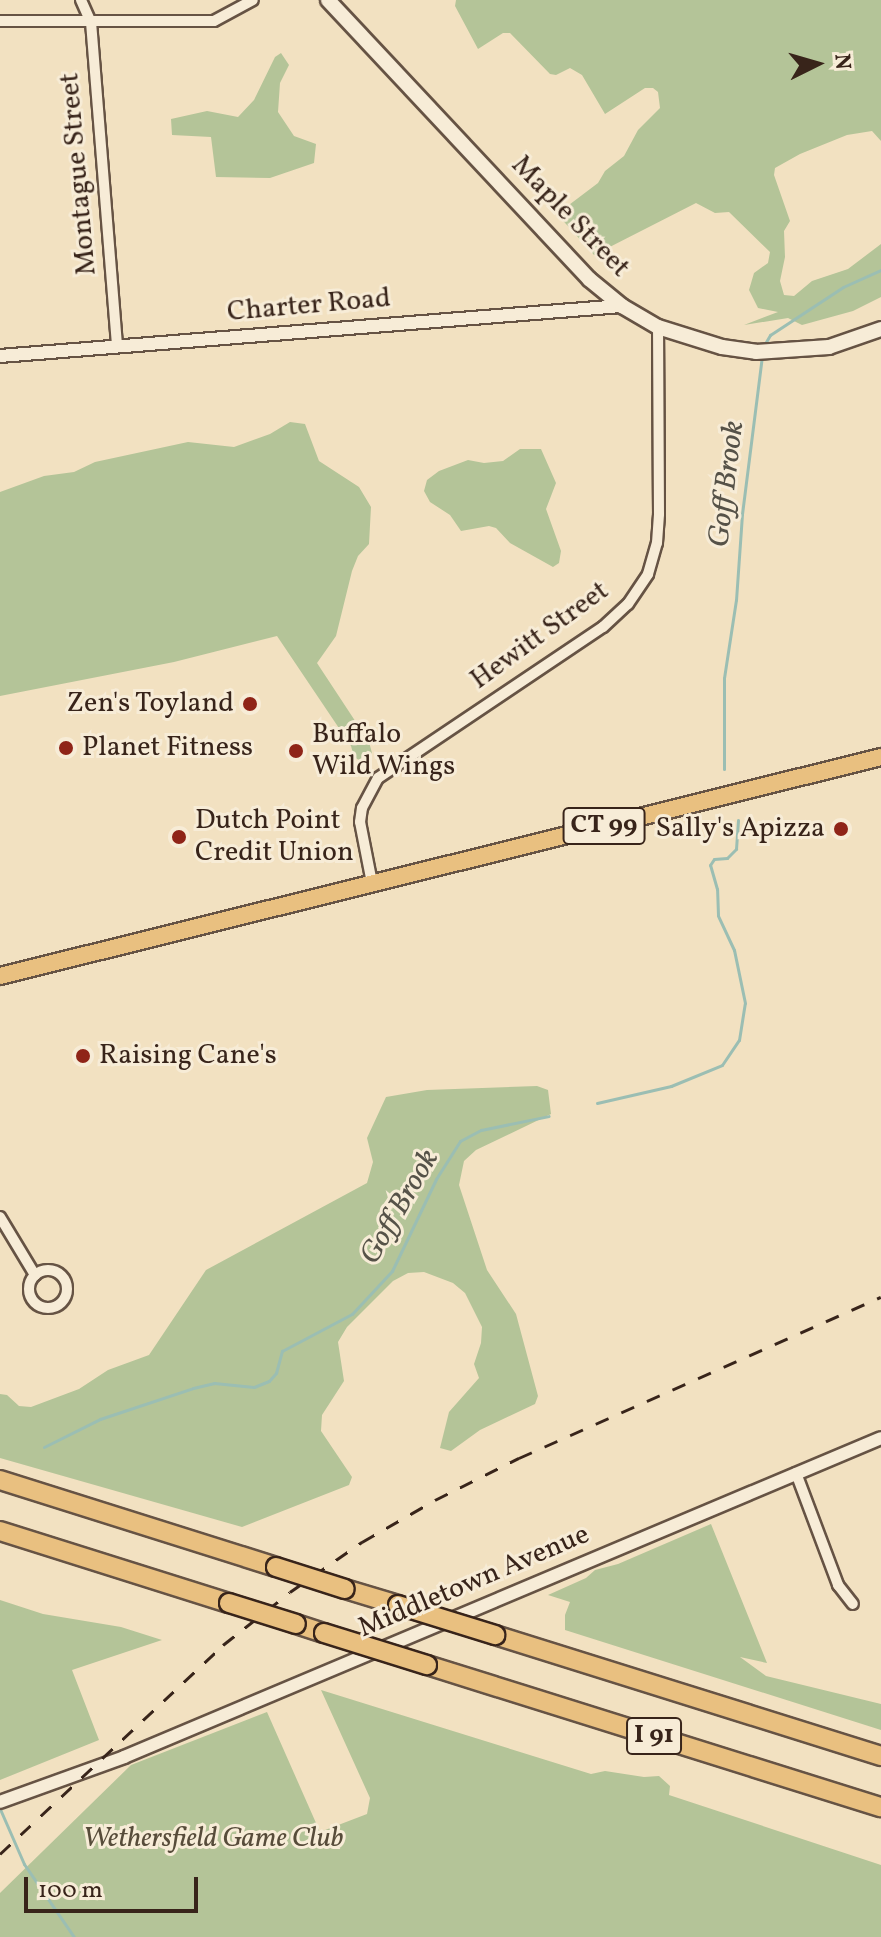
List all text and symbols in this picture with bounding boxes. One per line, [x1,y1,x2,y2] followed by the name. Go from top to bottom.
[777,24,857,104] north arrow
[825,53,858,71] text: N
[53,71,105,277] street label: Montague Street
[504,149,636,285] street label: Maple Street
[226,282,392,330] street label: Charter Road
[701,419,753,549] water label: Goff Brook
[464,575,616,697] street label: Hewitt Street
[66,687,234,721] place label: Zen's Toyland
[241,695,259,713] marker: Zen's Toyland
[312,718,456,784] place label: Buffalo Wild Wings
[82,731,253,765] place label: Planet Fitness
[57,739,75,757] marker: Planet Fitness
[287,742,305,760] marker: Buffalo Wild Wings
[195,804,354,870] place label: Dutch Point Credit Union
[562,804,646,848] road number: CT 99
[656,812,825,846] place label: Sally's Apizza
[832,820,850,838] marker: Sally's Apizza
[170,828,188,846] marker: Dutch Point Credit Union
[99,1039,277,1073] place label: Raising Cane's
[74,1047,92,1065] marker: Raising Cane's
[353,1143,447,1271] water label: Goff Brook
[354,1518,594,1646] street label: Middletown Avenue
[626,1714,682,1758] road number: I 91
[83,1822,343,1856] park label: Wethersfield Game Club
[28,1861,202,1911] scale bar
[38,1874,103,1908] text: 100 m

